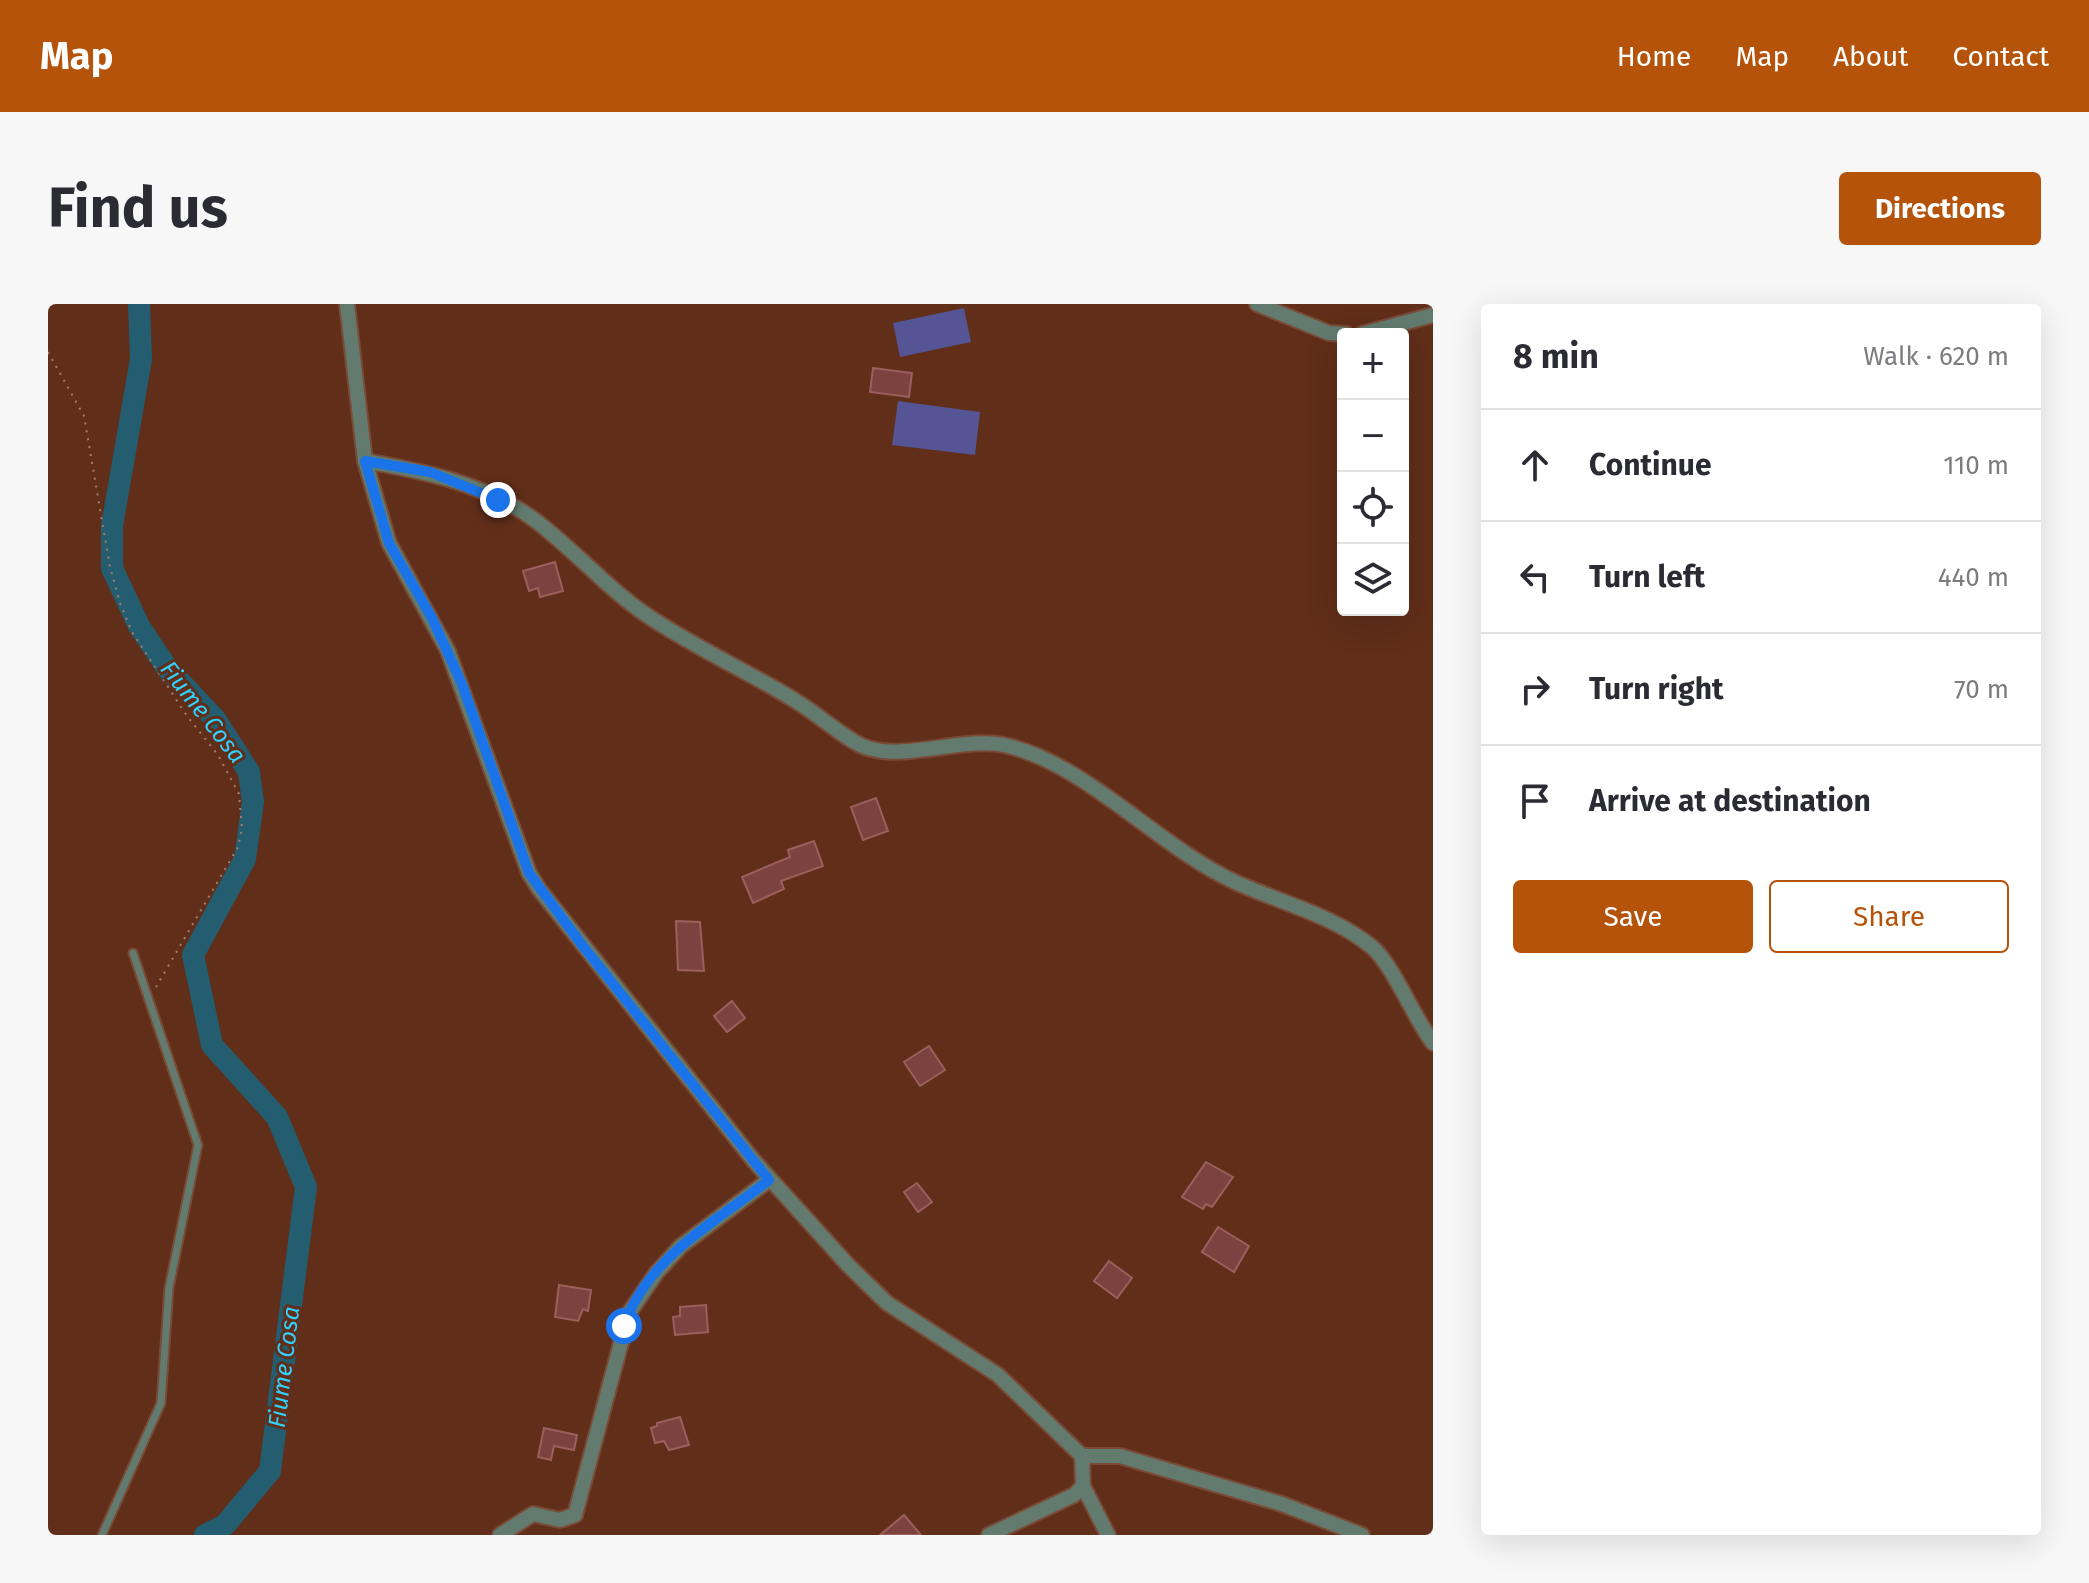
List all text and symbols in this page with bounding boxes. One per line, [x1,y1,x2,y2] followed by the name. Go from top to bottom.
[40,33,113,79] text: Map
[1617,40,1691,73] text: Home
[1735,40,1789,73] text: Map
[1833,40,1908,73] text: About
[1952,40,2049,73] text: Contact
[1839,172,2041,245] button: Directions
[48,175,228,242] text: Find us
[1337,328,1409,616] map controls
[1337,328,1409,400] button: +
[1513,336,1599,377] text: 8 min
[1863,341,2009,372] text: Walk · 620 m
[1337,400,1409,472] button: −
[1513,443,1557,487] icon: ahead
[1589,447,1712,483] text: Continue
[1943,450,2009,481] text: 110 m
[1337,472,1409,544] button: locate
[480,482,516,518] route end
[1337,544,1409,616] button: layers
[1513,555,1557,599] icon: left
[1589,559,1705,595] text: Turn left
[1938,562,2009,593] text: 440 m
[154,655,252,769] water label: Fiume Cosa
[1513,667,1557,711] icon: right
[1589,671,1724,707] text: Turn right
[1954,674,2009,705] text: 70 m
[1513,779,1557,823] icon: arrive
[1589,783,1871,819] text: Arrive at destination
[1513,880,1753,953] button: Save
[1769,880,2009,953] button: Share
[263,1305,305,1429] water label: Fiume Cosa
[606,1308,642,1344] route start

